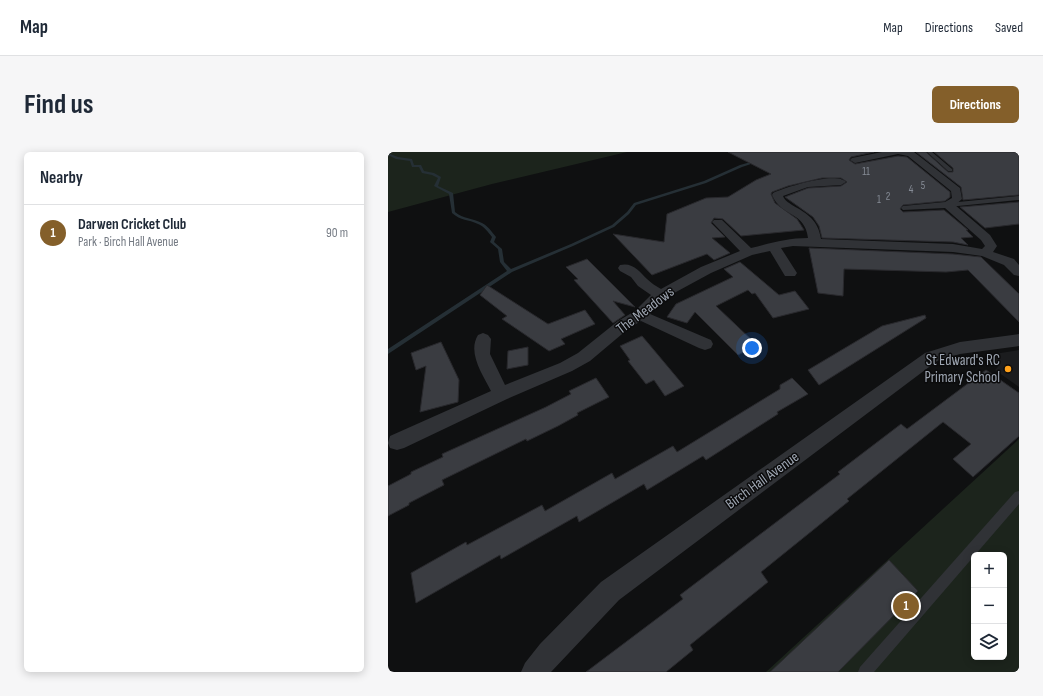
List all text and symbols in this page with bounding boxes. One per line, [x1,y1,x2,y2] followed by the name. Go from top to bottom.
[20,16,48,39] text: Map
[883,19,903,36] text: Map
[925,19,973,36] text: Directions
[995,19,1023,36] text: Saved
[932,86,1019,123] button: Directions
[24,88,93,121] text: Find us
[862,165,870,178] house number: 11
[40,168,83,188] text: Nearby
[921,179,925,192] house number: 5
[909,183,914,196] house number: 4
[886,190,891,203] house number: 2
[877,193,881,206] house number: 1
[78,215,186,234] text: Darwen Cricket Club
[50,225,56,241] text: 1
[326,225,348,241] text: 90 m
[78,234,179,250] text: Park · Birch Hall Avenue
[613,282,678,338] street label: The Meadows
[742,338,762,358] your location
[924,351,1000,387] place label: St Edward's RC Primary School
[1003,364,1013,374] marker: St Edward's RC Primary School
[722,447,803,513] street label: Birch Hall Avenue
[971,552,1007,660] map controls
[971,552,1007,588] button: +
[971,588,1007,624] button: −
[893,591,919,621] pin: 1
[971,624,1007,660] button: layers

